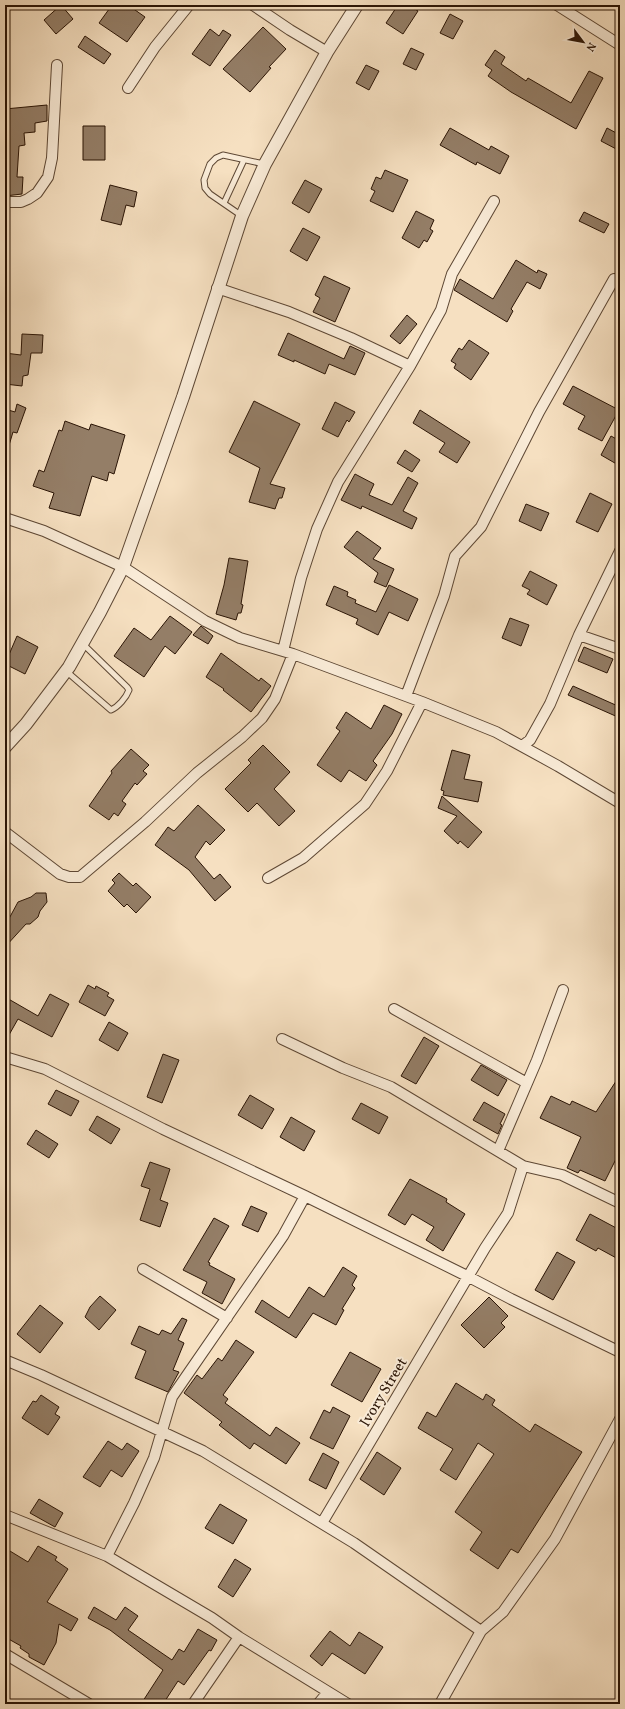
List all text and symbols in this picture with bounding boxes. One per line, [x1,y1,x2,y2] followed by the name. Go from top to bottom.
[563,22,603,62] north arrow
[582,39,599,54] text: N
[355,1354,413,1431] street label: Ivory Street

